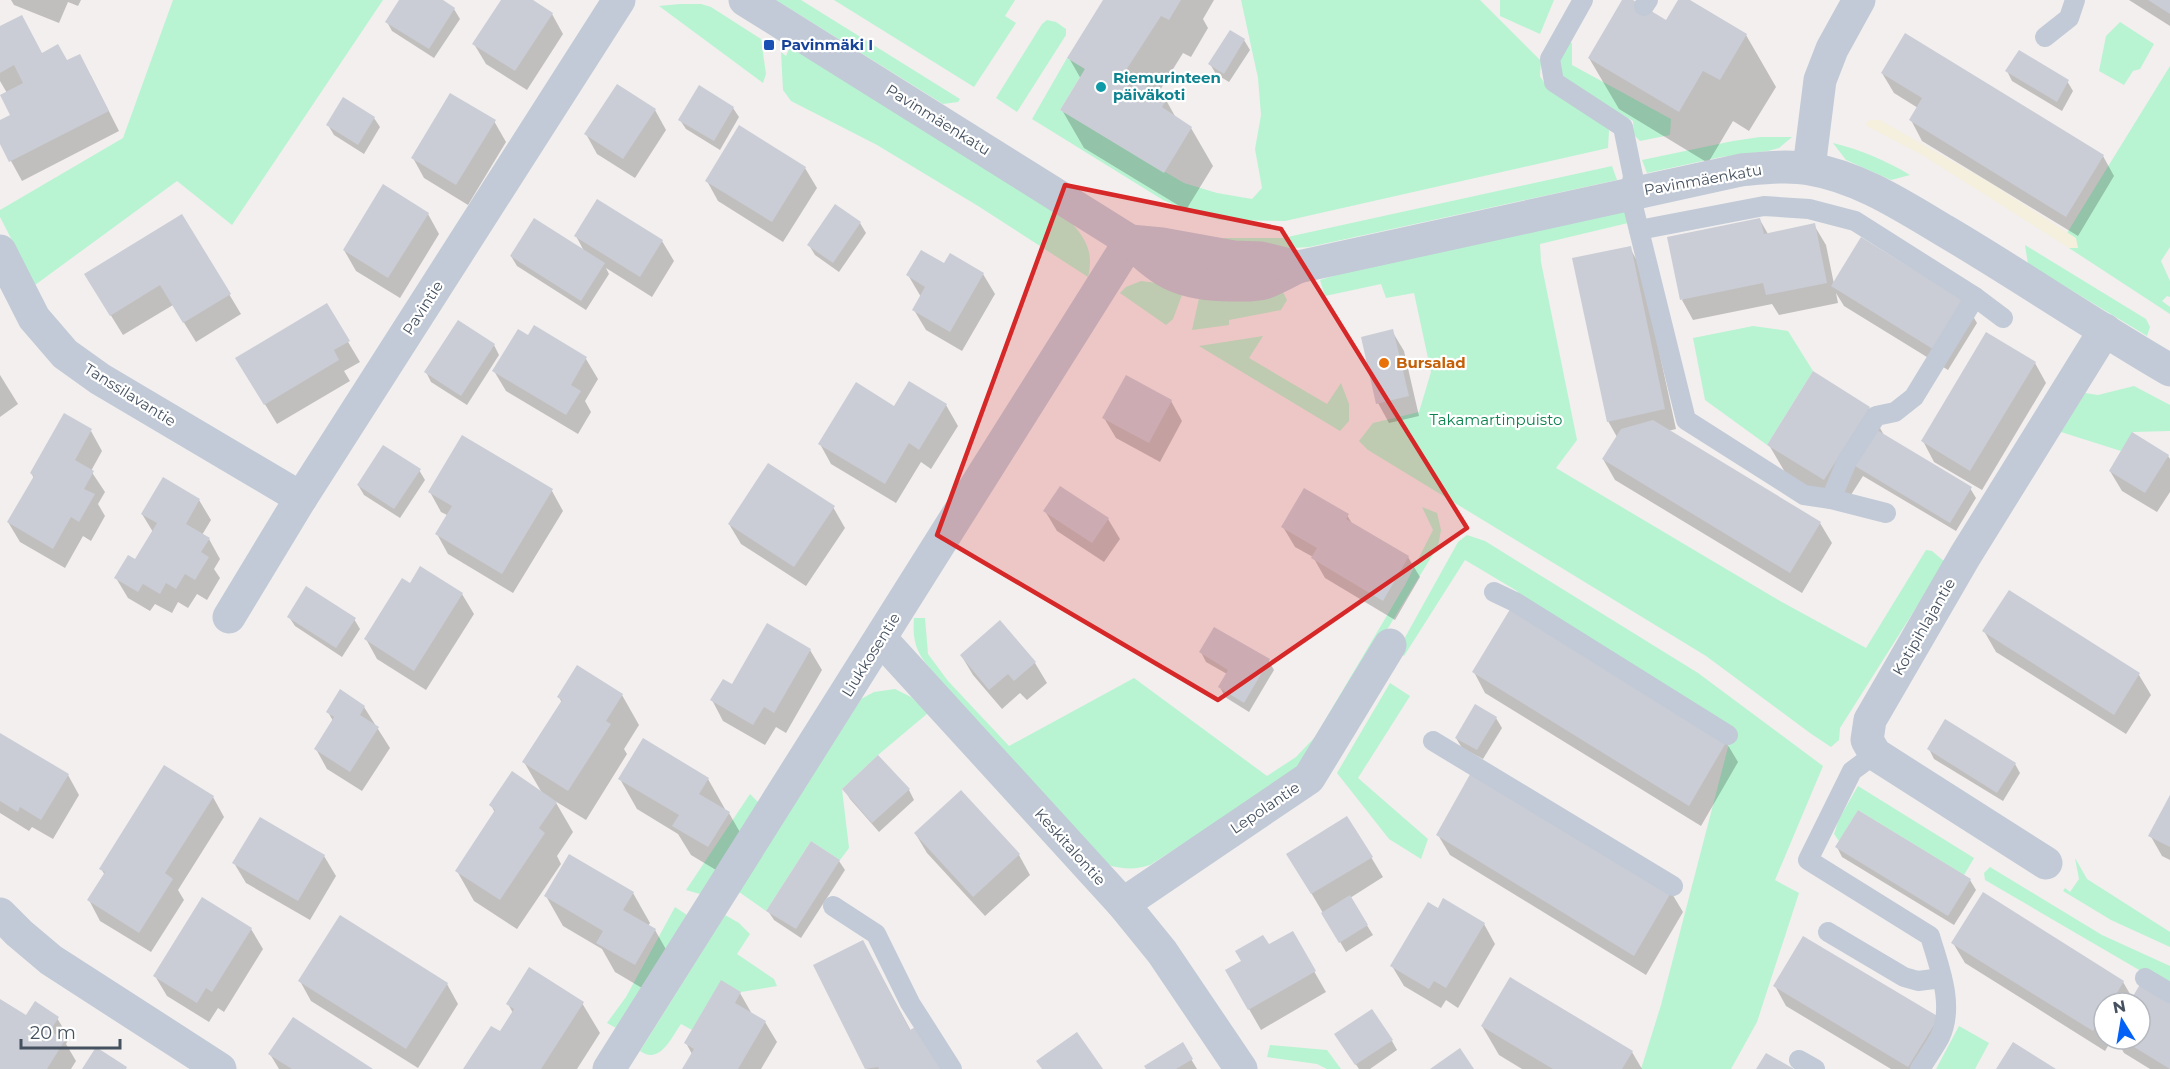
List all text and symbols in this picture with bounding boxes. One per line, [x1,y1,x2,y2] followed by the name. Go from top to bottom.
[781,35,873,54] place label: Pavinmäki I
[762,38,776,52] marker: Pavinmäki I
[1113,68,1221,104] place label: Riemurinteen päiväkoti
[883,80,994,159] street label: Pavinmäenkatu
[1094,80,1108,94] marker: Riemurinteen päiväkoti
[1642,160,1763,199] street label: Pavinmäenkatu
[398,277,447,338] street label: Pavintie
[1396,353,1466,372] place label: Bursalad
[1377,356,1391,370] marker: Bursalad
[81,359,180,430] street label: Tanssilavantie
[1430,410,1562,429] park label: Takamartinpuisto
[1888,575,1959,679] street label: Kotipihlajantie
[837,609,904,700] street label: Liukkosentie
[1226,777,1303,838] street label: Lepolantie
[1031,804,1110,889] street label: Keskitalontie
[2092,991,2152,1051] north arrow
[2111,996,2127,1017] text: N
[21,1012,120,1050] scale bar
[30,1022,76,1044] text: 20 m

